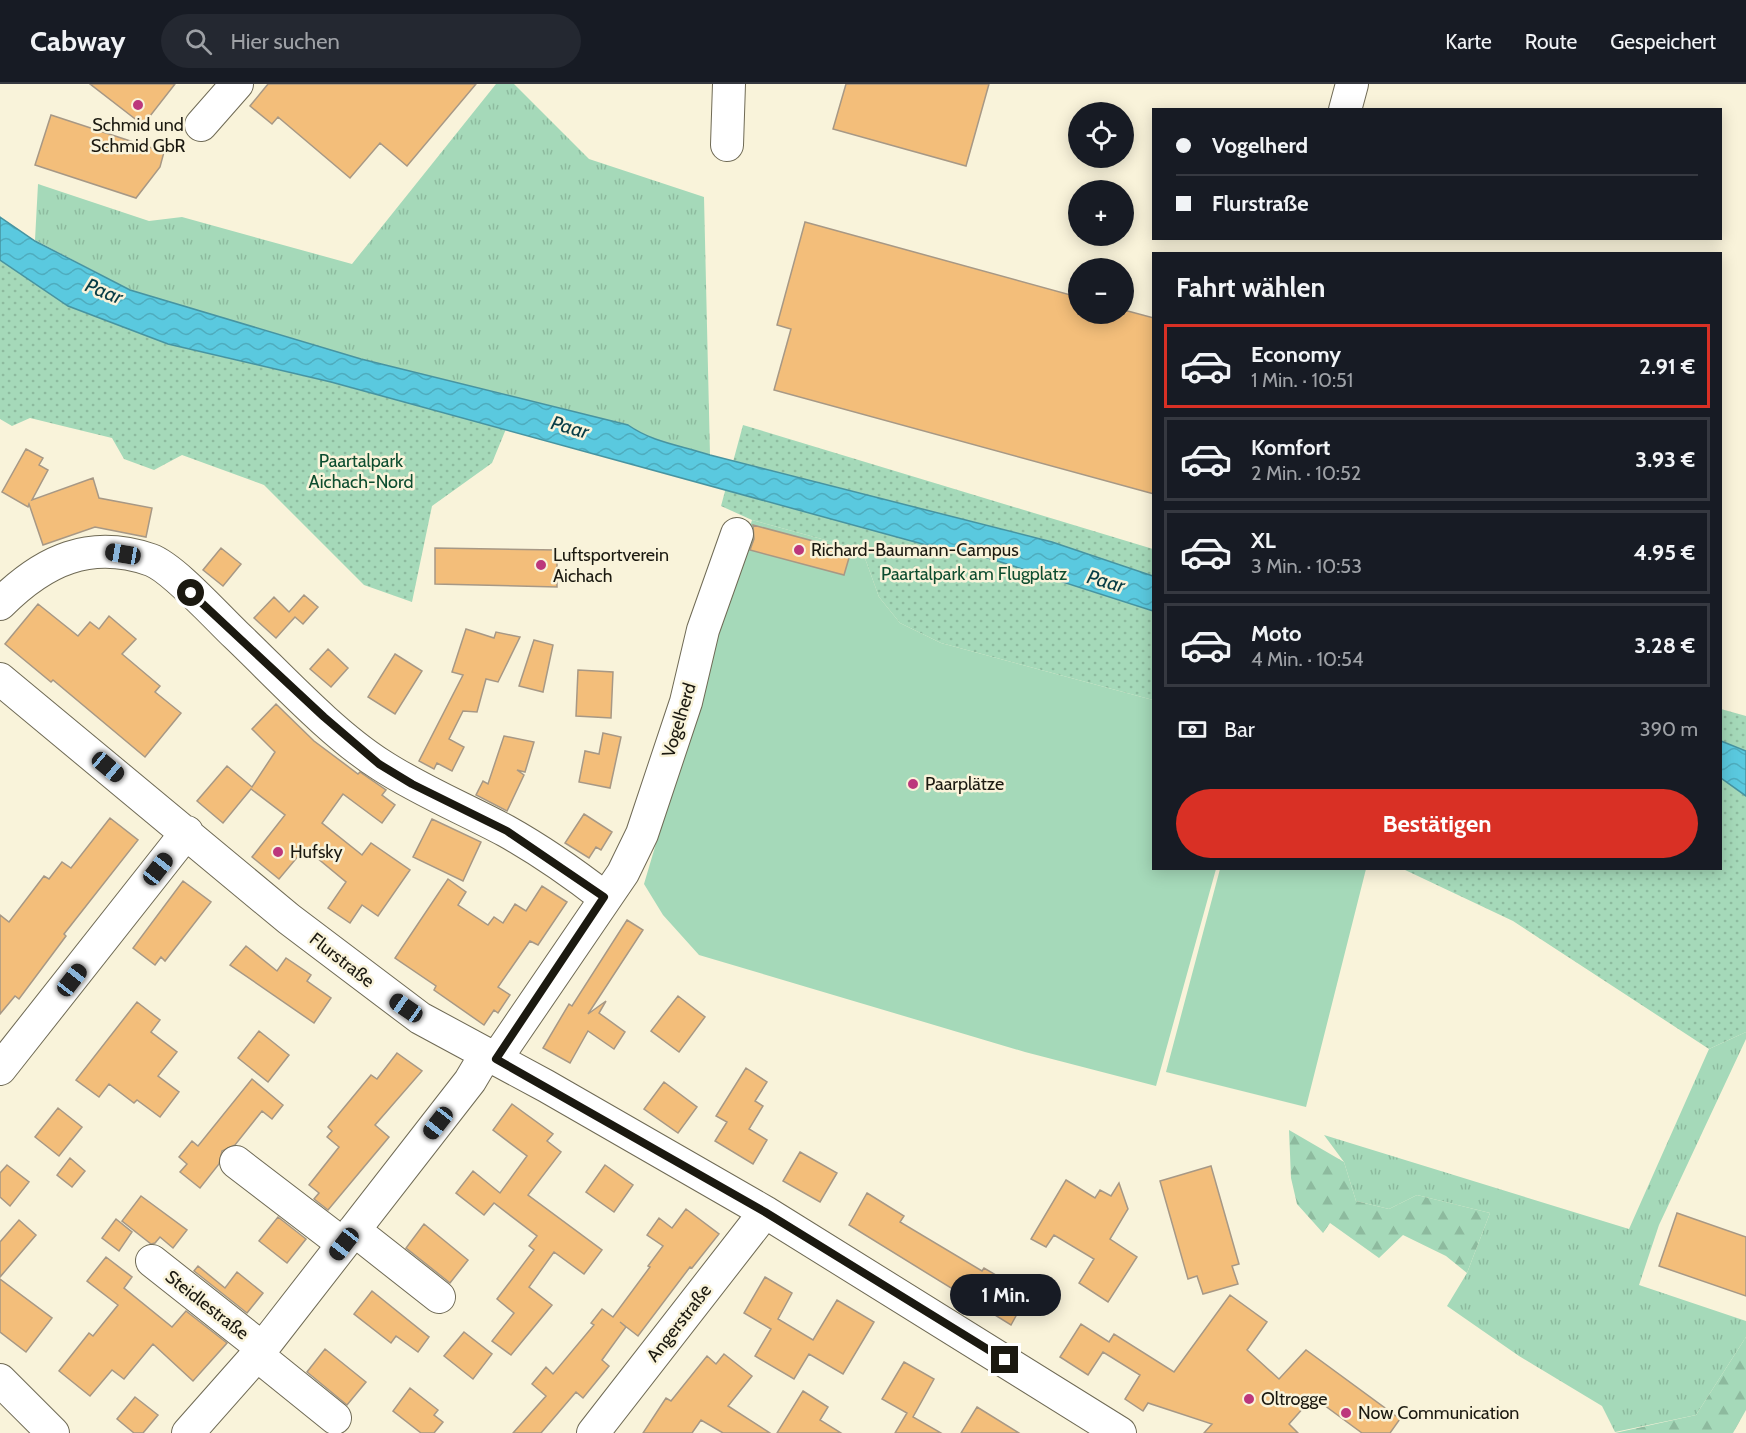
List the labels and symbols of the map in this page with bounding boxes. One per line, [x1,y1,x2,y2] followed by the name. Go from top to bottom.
[131,98,145,112] marker: Schmid und Schmid GbR
[91,114,185,157] place label: Schmid und Schmid GbR
[82,273,127,310] water label: Paar
[548,410,593,444] water label: Paar
[309,450,413,493] park label: Paartalpark Aichach-Nord
[811,539,1019,561] place label: Richard-Baumann-Campus
[104,542,142,566] car
[792,543,806,557] marker: Richard-Baumann-Campus
[553,544,669,587] place label: Luftsportverein Aichach
[534,558,548,572] marker: Luftsportverein Aichach
[881,563,1068,585] park label: Paartalpark am Flugplatz
[1084,564,1129,598] water label: Paar
[177,579,204,606] route start
[657,680,701,760] street label: Vogelherd
[88,749,128,785] car
[925,773,1004,795] place label: Paarplätze
[906,777,920,791] marker: Paarplätze
[290,841,343,863] place label: Hufsky
[271,845,285,859] marker: Hufsky
[140,849,176,889] car
[305,928,379,992] street label: Flurstraße
[54,960,90,1000] car
[386,990,426,1026] car
[420,1103,456,1143] car
[326,1224,362,1264] car
[161,1266,253,1344] street label: Steidlestraße
[950,1273,1060,1315] callout: 1 Min.
[642,1280,716,1366] street label: Angerstraße
[991,1346,1018,1373] route end
[1261,1388,1327,1410] place label: Oltrogge
[1242,1392,1256,1406] marker: Oltrogge
[1358,1402,1519,1424] place label: Now Communication
[1339,1406,1353,1420] marker: Now Communication

